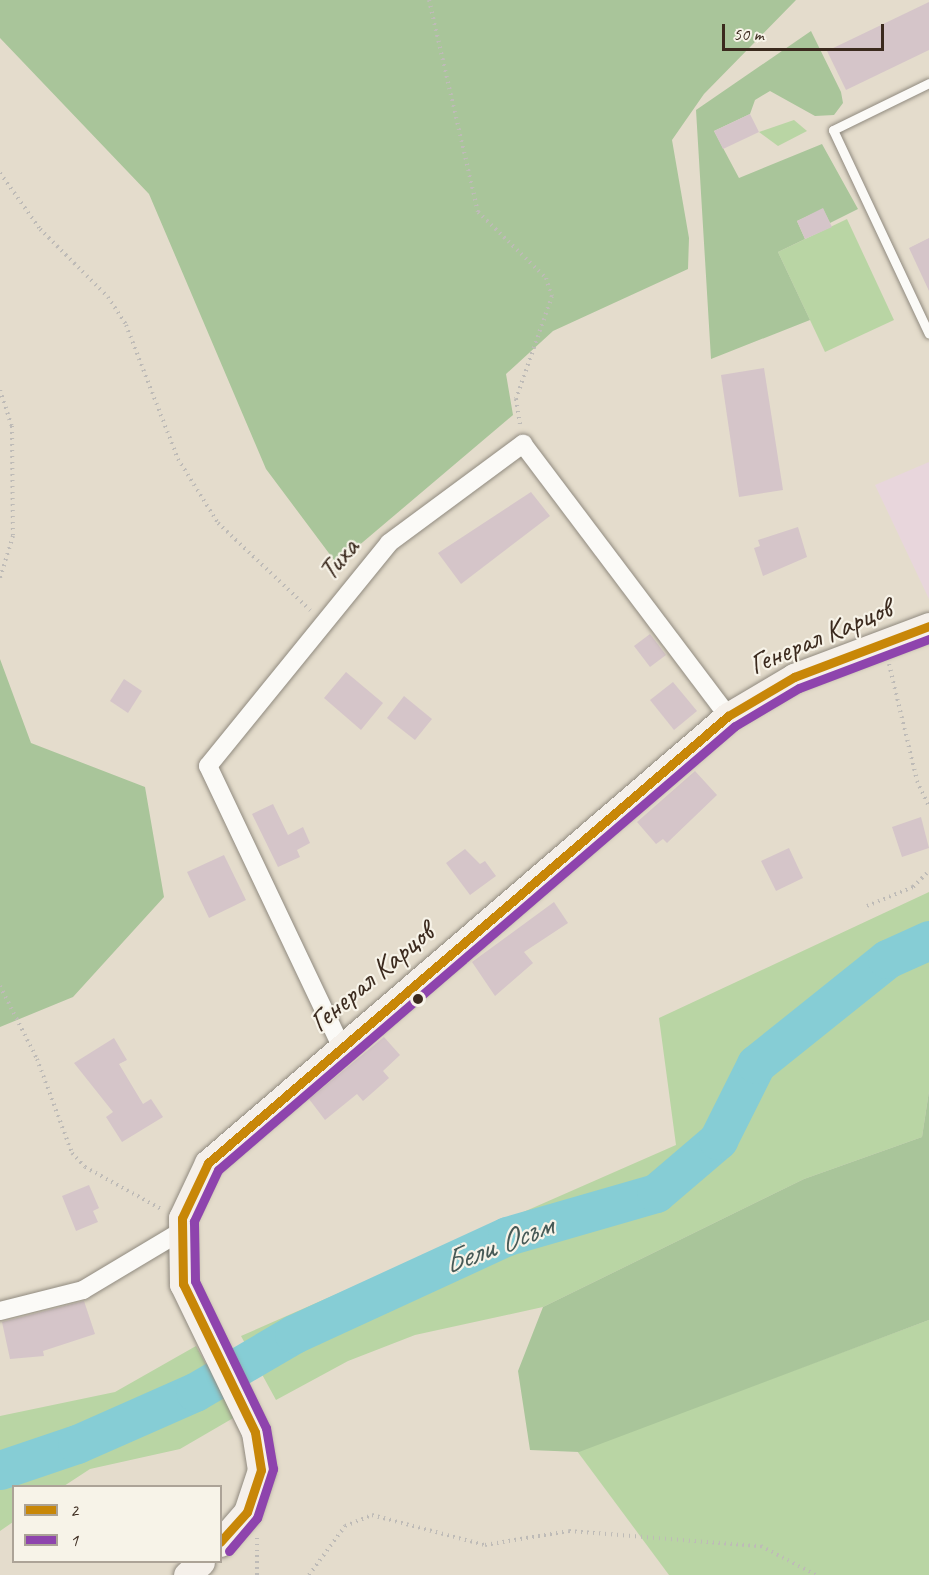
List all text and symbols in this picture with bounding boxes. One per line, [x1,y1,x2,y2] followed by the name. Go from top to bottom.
[725,12,887,50] scale bar
[733,23,764,45] text: 50 m
[310,530,366,588] street label: Тиха
[743,590,897,682] street label: Генерал Карцов
[301,915,441,1039] street label: Генерал Карцов
[412,993,424,1005] unlabelled marker
[438,1207,558,1283] water label: Бели Осъм
[12,1485,222,1563] legend
[70,1499,78,1521] text: 2
[70,1529,78,1551] text: 1

